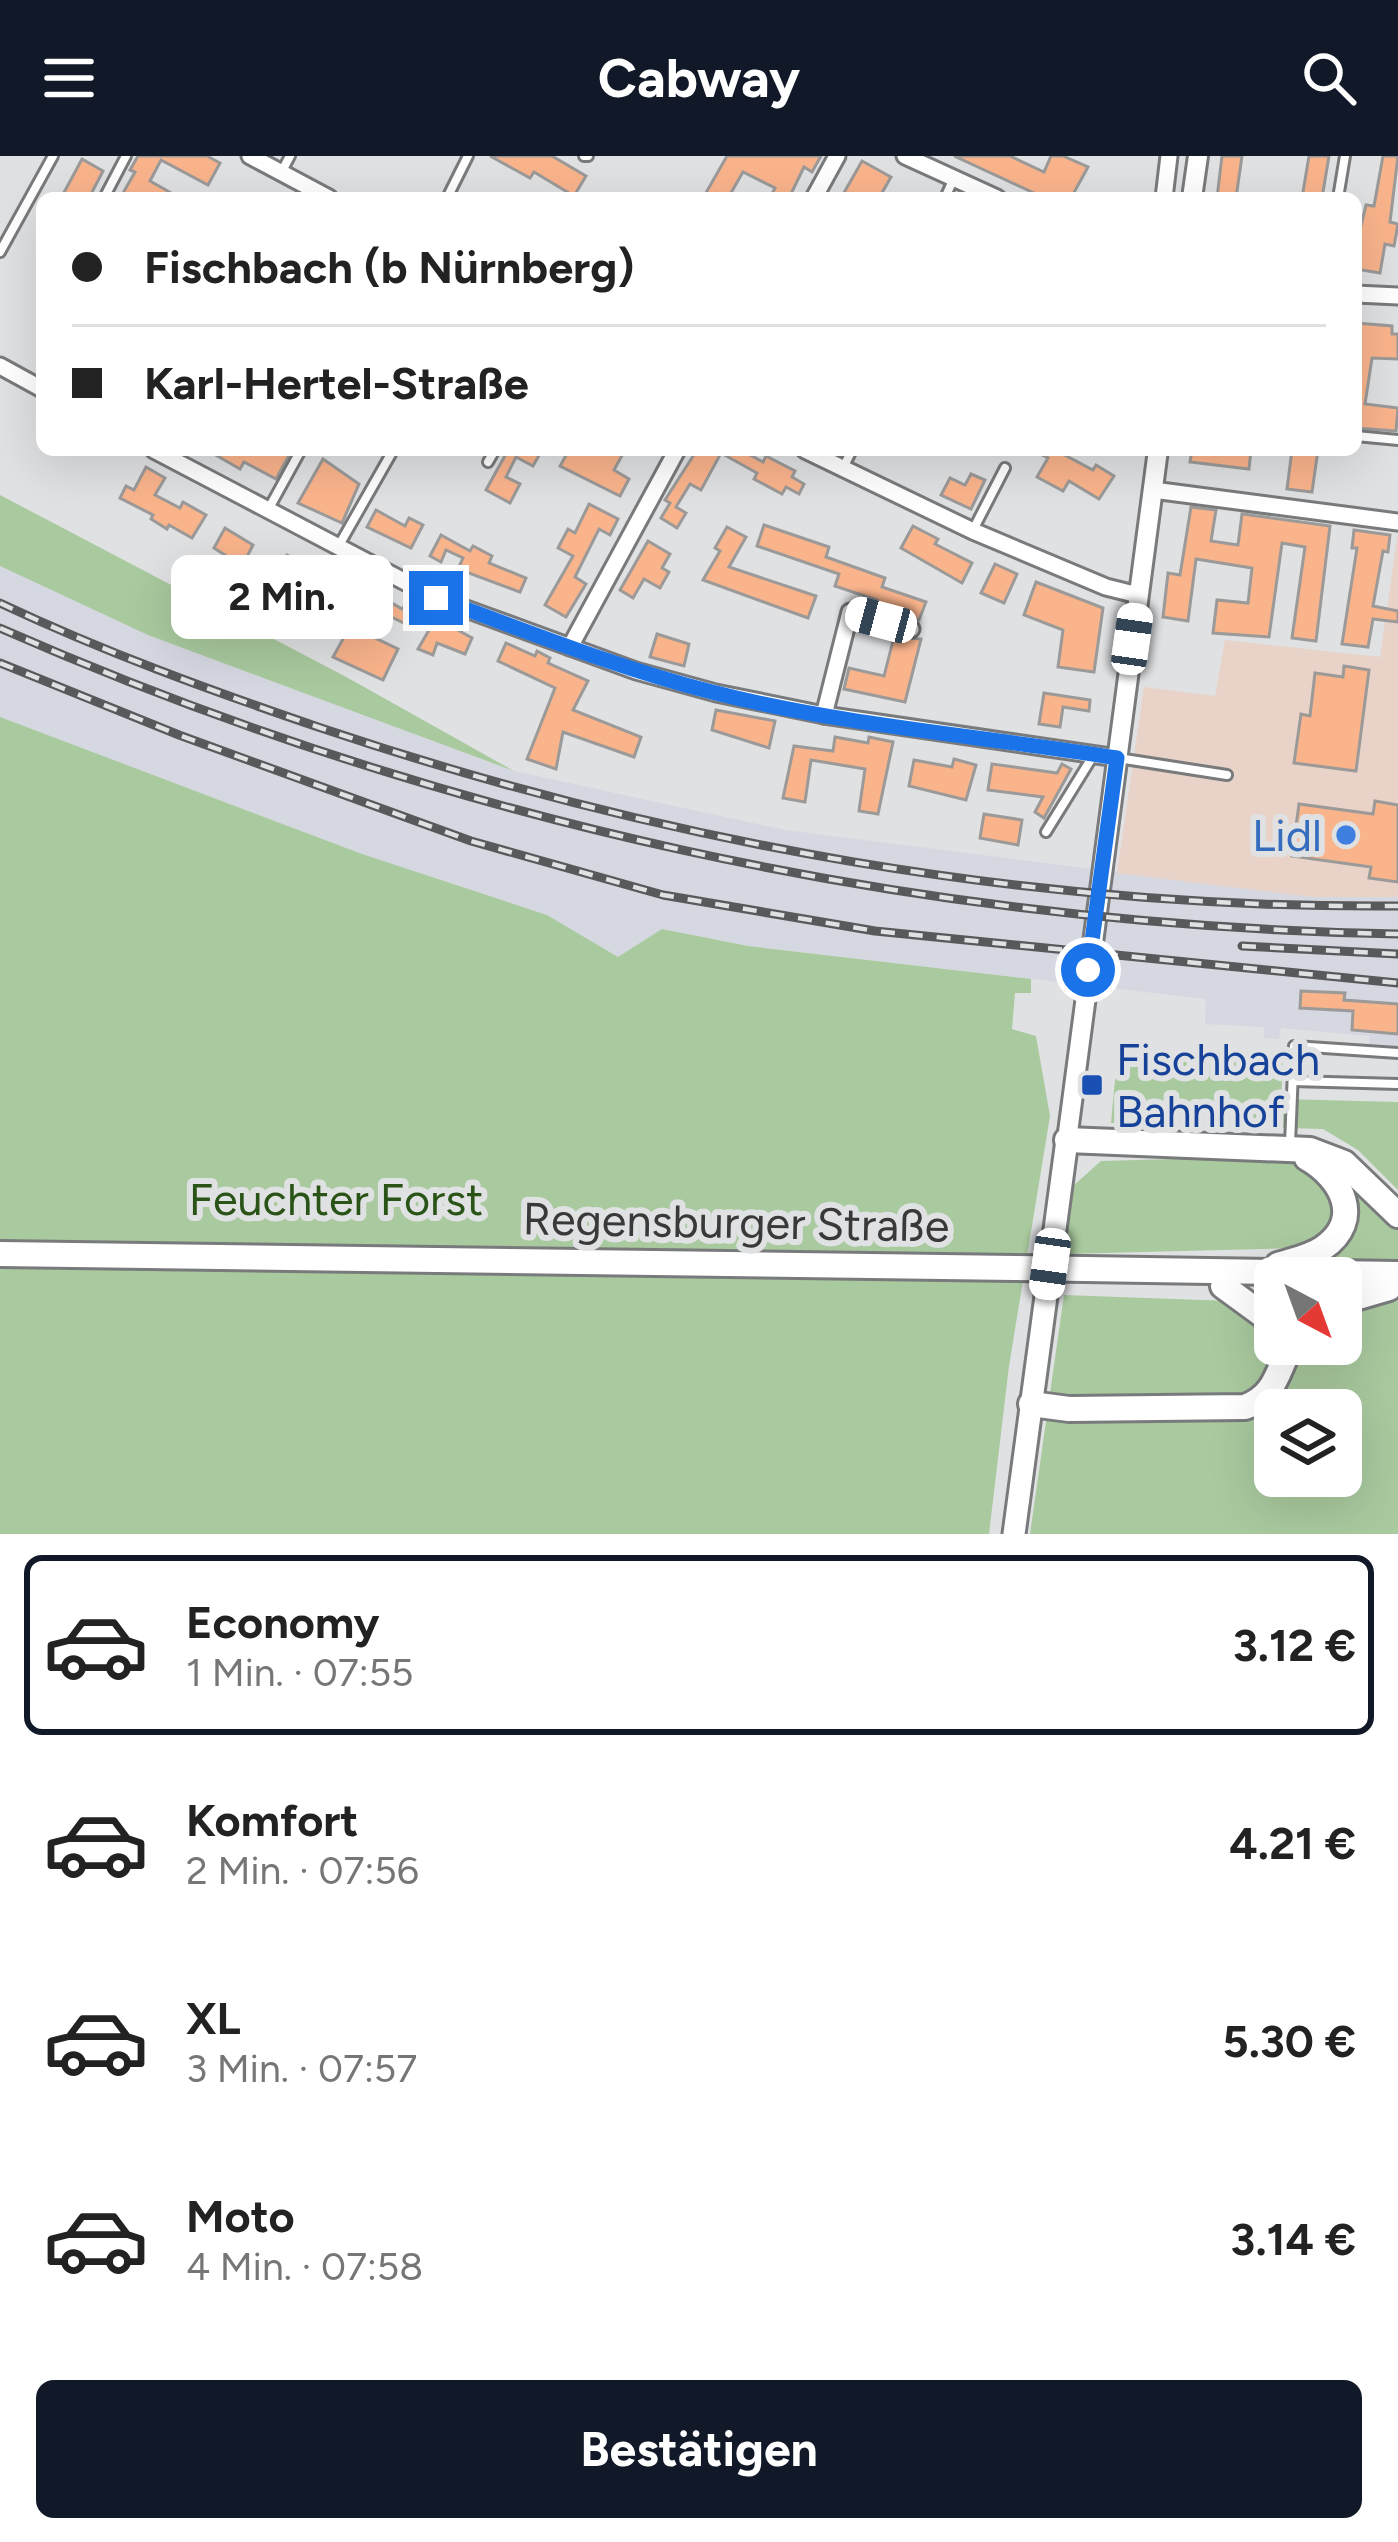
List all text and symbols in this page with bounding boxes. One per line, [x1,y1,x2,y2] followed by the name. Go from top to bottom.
[36,45,102,111] icon: menu
[1296,45,1362,111] icon: search
[598,46,800,111] text: Cabway
[144,240,634,294] text: Fischbach (b Nürnberg)
[144,356,529,410] text: Karl-Hertel-Straße
[172,556,394,640] callout: 2 Min.
[409,571,463,625] route end
[228,573,336,620] text: 2 Min.
[842,593,920,647] car
[1109,601,1155,677] car
[1252,808,1322,862] place label: Lidl
[1333,822,1359,848] marker: Lidl
[1061,943,1115,997] route start
[1116,1032,1320,1138] place label: Fischbach Bahnhof
[1079,1072,1105,1098] marker: Fischbach Bahnhof
[189,1172,483,1226] park label: Feuchter Forst
[522,1191,950,1253] street label: Regensburger Straße
[1027,1226,1073,1302] car
[1254,1257,1362,1365] north arrow
[1254,1257,1362,1497] map controls
[1254,1389,1362,1497] button: layers
[42,1591,150,1699] icon: car
[186,1595,379,1649] text: Economy
[1233,1618,1356,1672] text: 3.12 €
[186,1649,414,1696] text: 1 Min. · 07:55
[42,1789,150,1897] icon: car
[186,1793,358,1847] text: Komfort
[1229,1816,1356,1870] text: 4.21 €
[186,1847,419,1894] text: 2 Min. · 07:56
[42,1987,150,2095] icon: car
[186,1991,241,2045] text: XL
[1223,2014,1356,2068] text: 5.30 €
[186,2045,417,2092] text: 3 Min. · 07:57
[42,2185,150,2293] icon: car
[186,2189,295,2243] text: Moto
[1230,2212,1356,2266] text: 3.14 €
[186,2243,423,2290] text: 4 Min. · 07:58
[36,2380,1362,2518] button: Bestätigen

